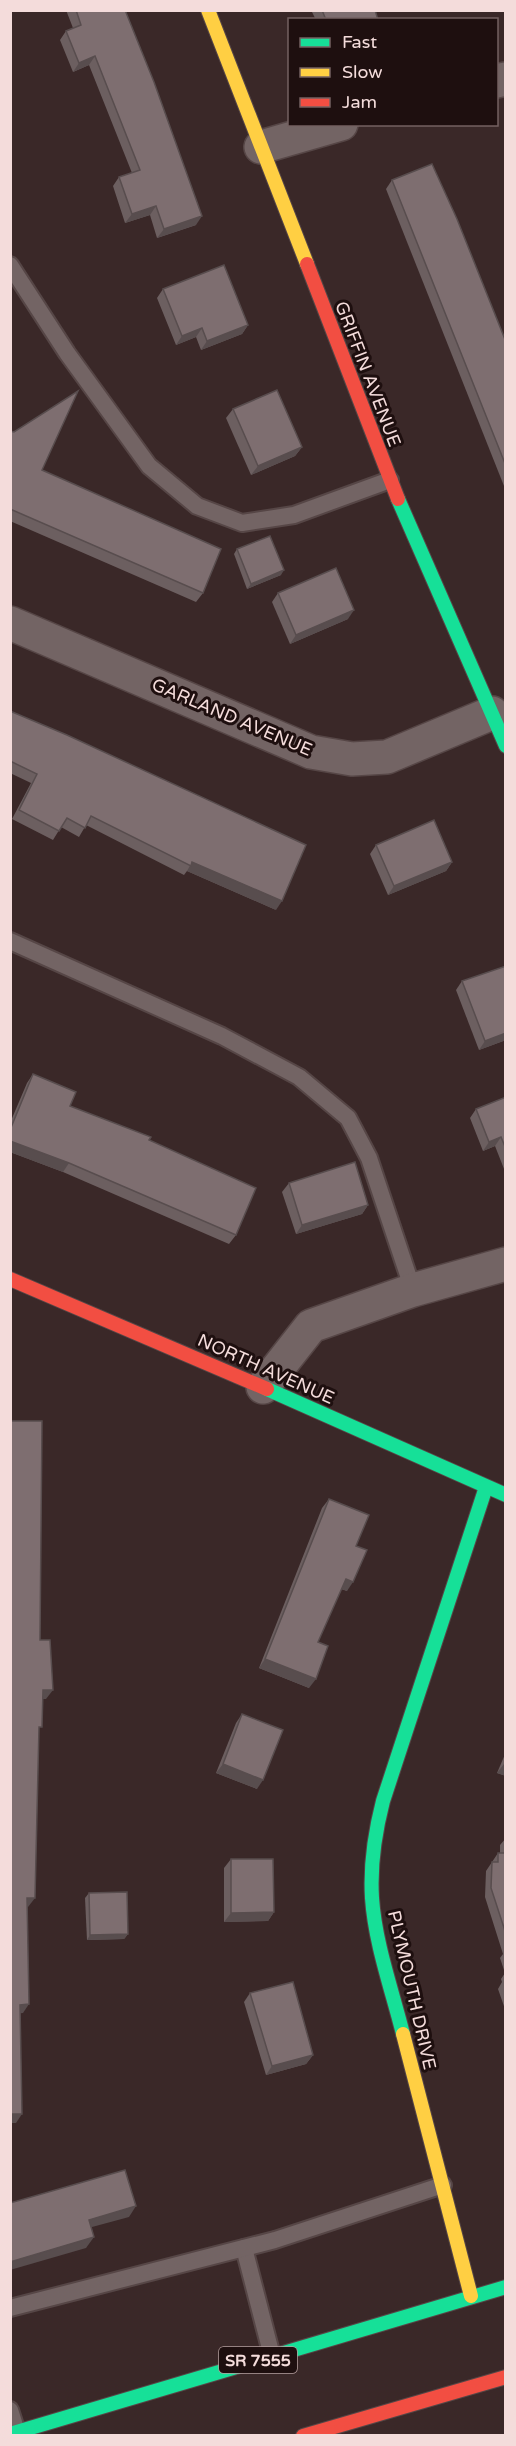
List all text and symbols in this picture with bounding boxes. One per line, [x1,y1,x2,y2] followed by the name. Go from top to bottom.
[288,18,498,126] legend
[342,31,377,53] text: Fast
[342,61,383,83] text: Slow
[342,91,377,113] text: Jam
[330,298,406,450] street label: GRIFFIN AVENUE
[148,673,316,761] street label: GARLAND AVENUE
[194,1329,338,1409] street label: NORTH AVENUE
[383,1908,441,2072] street label: PLYMOUTH DRIVE
[219,2347,297,2373] road number: SR 7555

